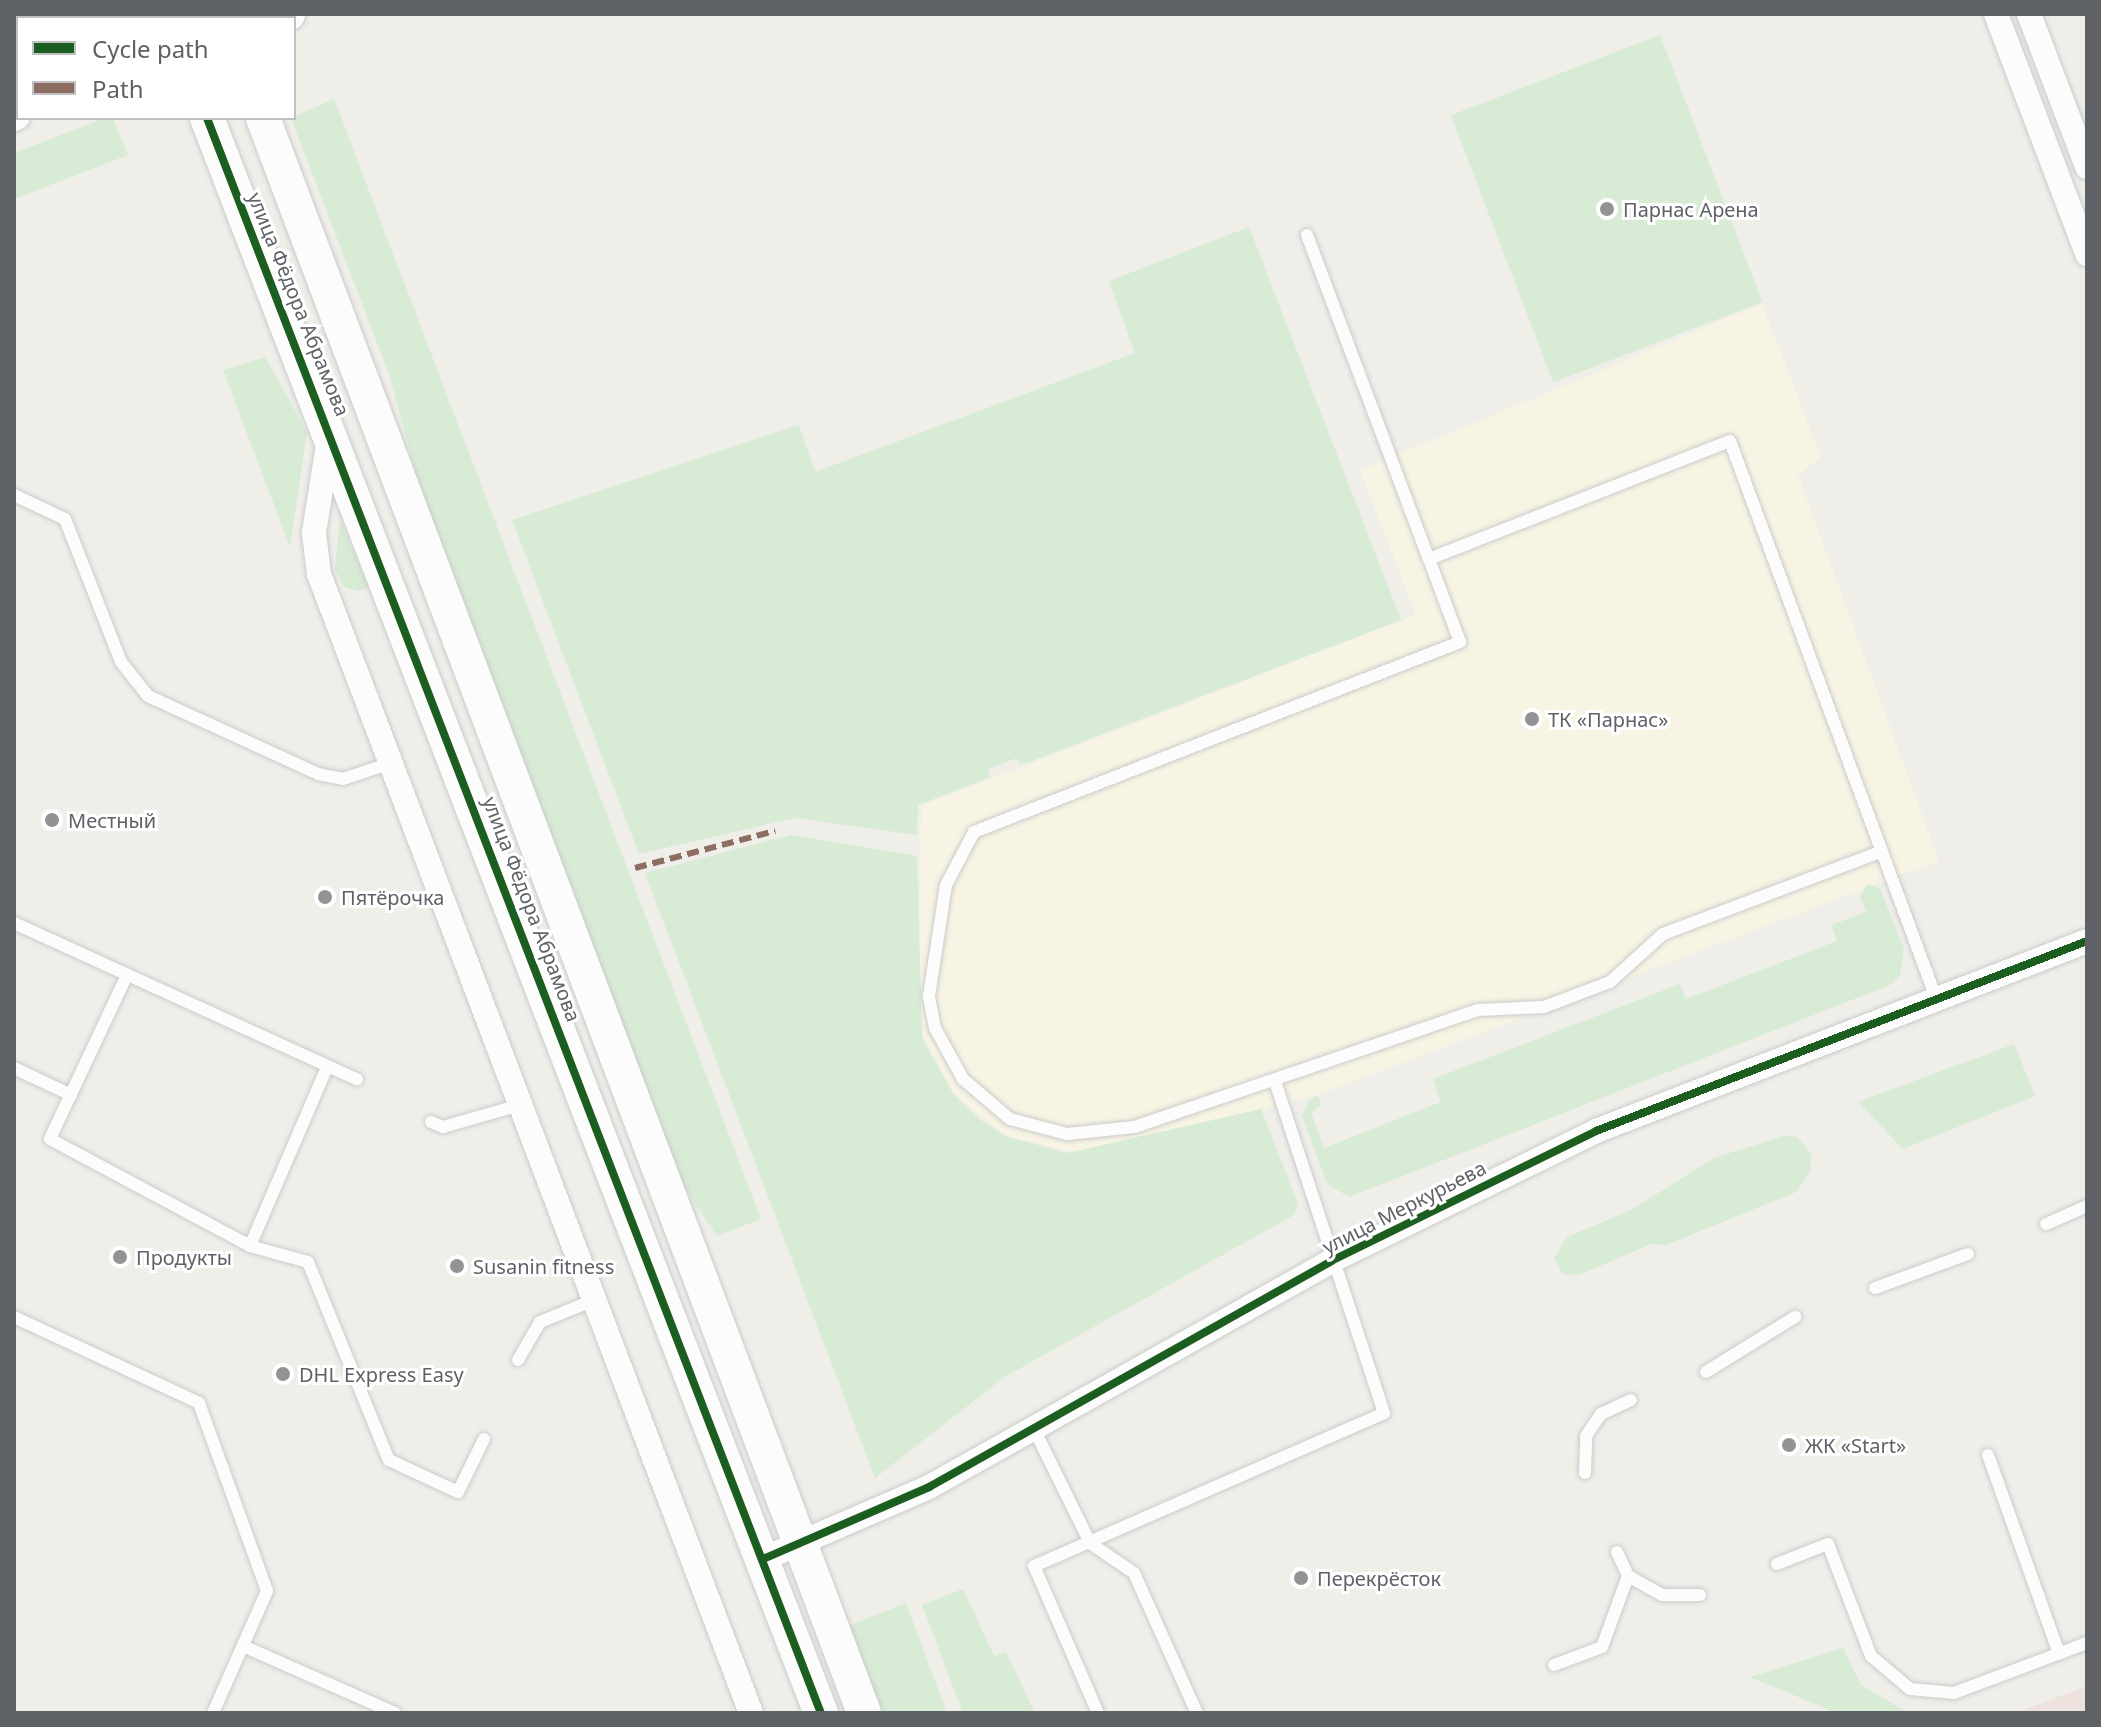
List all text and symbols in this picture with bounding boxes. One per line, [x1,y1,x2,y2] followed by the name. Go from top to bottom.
[16,16,296,120] legend
[92,32,209,65] text: Cycle path
[92,72,143,105] text: Path
[243,189,355,419] street label: улица Фёдора Абрамова
[1623,197,1759,221] place label: Парнас Арена
[1598,200,1616,218] marker: Парнас Арена
[1548,707,1668,731] place label: ТК «Парнас»
[1523,710,1541,728] marker: ТК «Парнас»
[478,793,586,1025] street label: улица Фёдора Абрамова
[68,808,156,832] place label: Местный
[43,811,61,829] marker: Местный
[341,885,444,909] place label: Пятёрочка
[316,888,334,906] marker: Пятёрочка
[1318,1155,1490,1259] street label: улица Меркурьева
[136,1245,232,1269] place label: Продукты
[111,1248,129,1266] marker: Продукты
[473,1254,614,1278] place label: Susanin fitness
[448,1257,466,1275] marker: Susanin fitness
[299,1362,464,1386] place label: DHL Express Easy
[274,1365,292,1383] marker: DHL Express Easy
[1805,1433,1906,1457] place label: ЖК «Start»
[1780,1436,1798,1454] marker: ЖК «Start»
[1317,1566,1441,1590] place label: Перекрёсток
[1292,1569,1310,1587] marker: Перекрёсток

